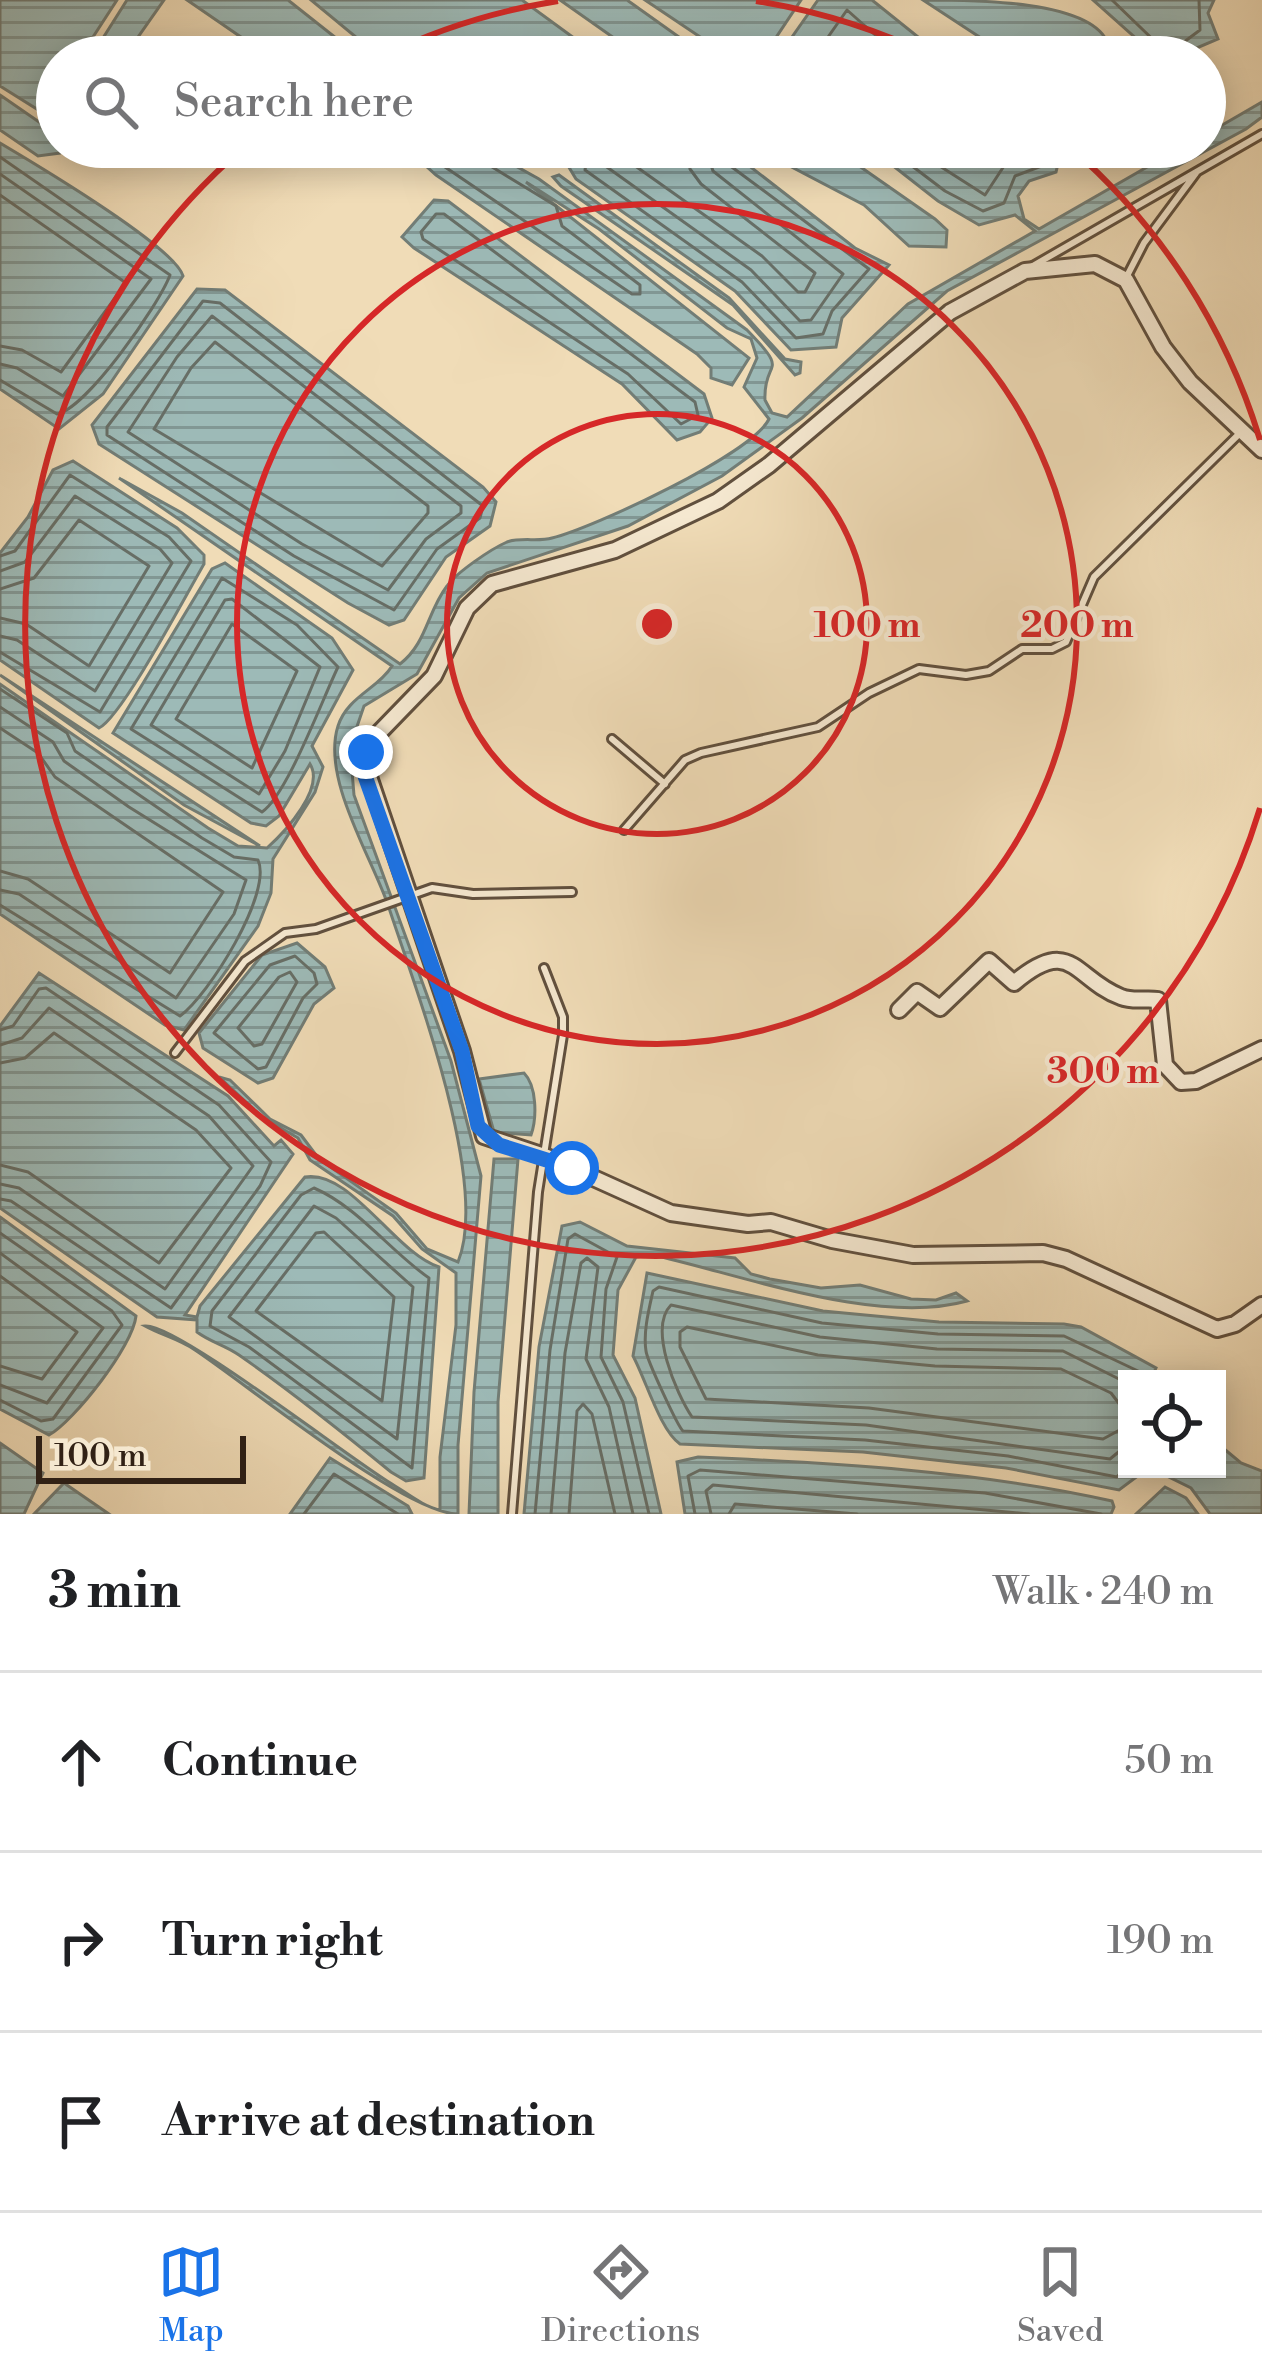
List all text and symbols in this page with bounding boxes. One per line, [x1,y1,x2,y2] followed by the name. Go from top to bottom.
[36,36,1226,168] search box
[78,69,144,135] icon: search
[174,74,414,131] text: Search here
[636,603,678,645] centre of rings
[814,604,921,649] text: 100 m
[1020,604,1134,649] text: 200 m
[339,725,393,779] route end
[1047,1050,1160,1095] text: 300 m
[545,1141,599,1195] route start
[1118,1370,1226,1478] map controls
[1118,1370,1226,1478] button: locate
[36,1430,246,1483] scale bar
[54,1436,147,1477] text: 100 m
[48,1560,181,1624] text: 3 min
[993,1568,1214,1617] text: Walk · 240 m
[48,1729,114,1795] icon: ahead
[162,1733,358,1790] text: Continue
[1124,1737,1214,1786] text: 50 m
[48,1909,114,1975] icon: right
[162,1913,383,1970] text: Turn right
[1107,1917,1214,1966] text: 190 m
[48,2089,114,2155] icon: arrive
[162,2093,595,2150] text: Arrive at destination
[158,2239,224,2352] tab: Map
[541,2239,700,2352] tab: Directions
[1017,2239,1104,2352] tab: Saved

